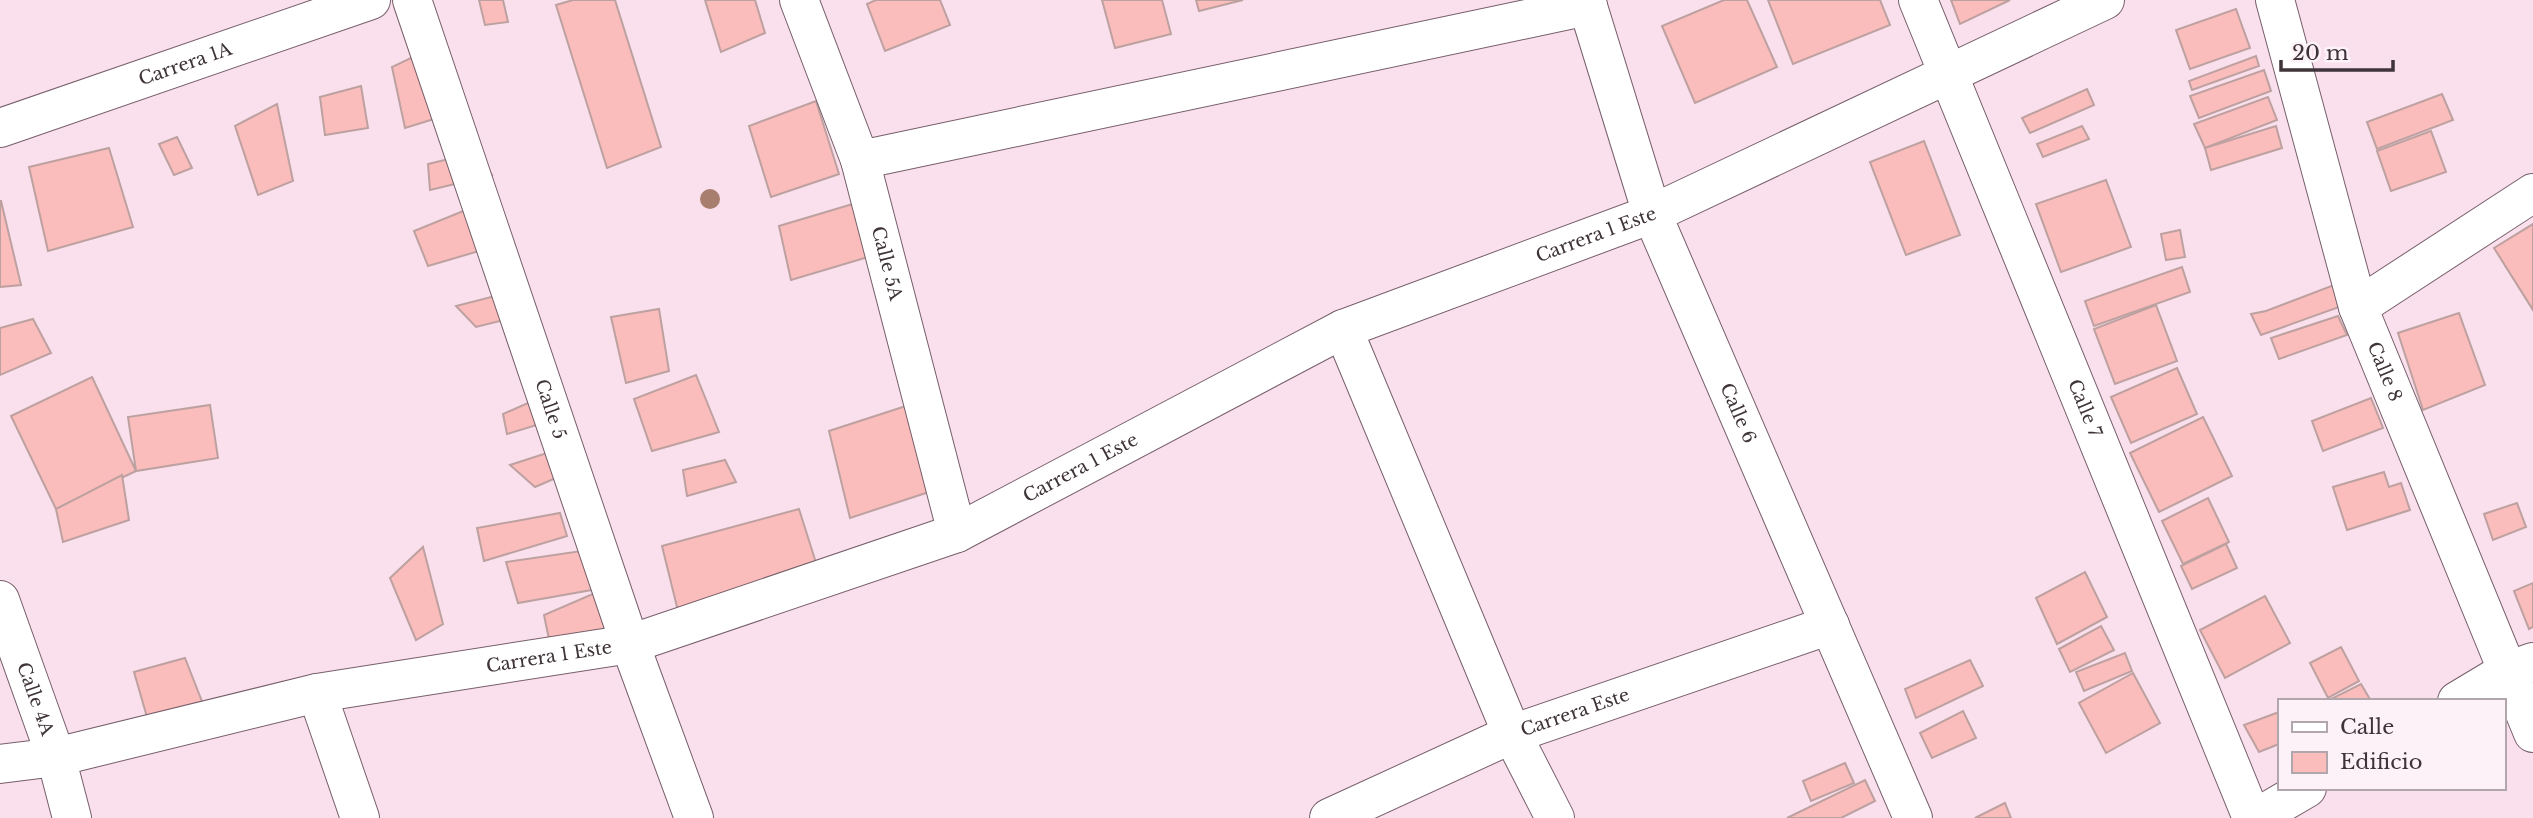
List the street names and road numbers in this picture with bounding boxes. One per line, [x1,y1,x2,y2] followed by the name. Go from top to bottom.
[136,37,236,90] street label: Carrera 1A
[1533,202,1659,267] street label: Carrera 1 Este
[867,224,907,304] street label: Calle 5A
[2363,339,2407,405] street label: Calle 8
[530,376,571,442] street label: Calle 5
[2063,376,2107,441] street label: Calle 7
[1715,380,1761,447] street label: Calle 6
[1019,428,1142,507] street label: Carrera 1 Este
[485,636,613,677] street label: Carrera 1 Este
[12,659,59,739] street label: Calle 4A
[1518,684,1632,741] street label: Carrera Este

